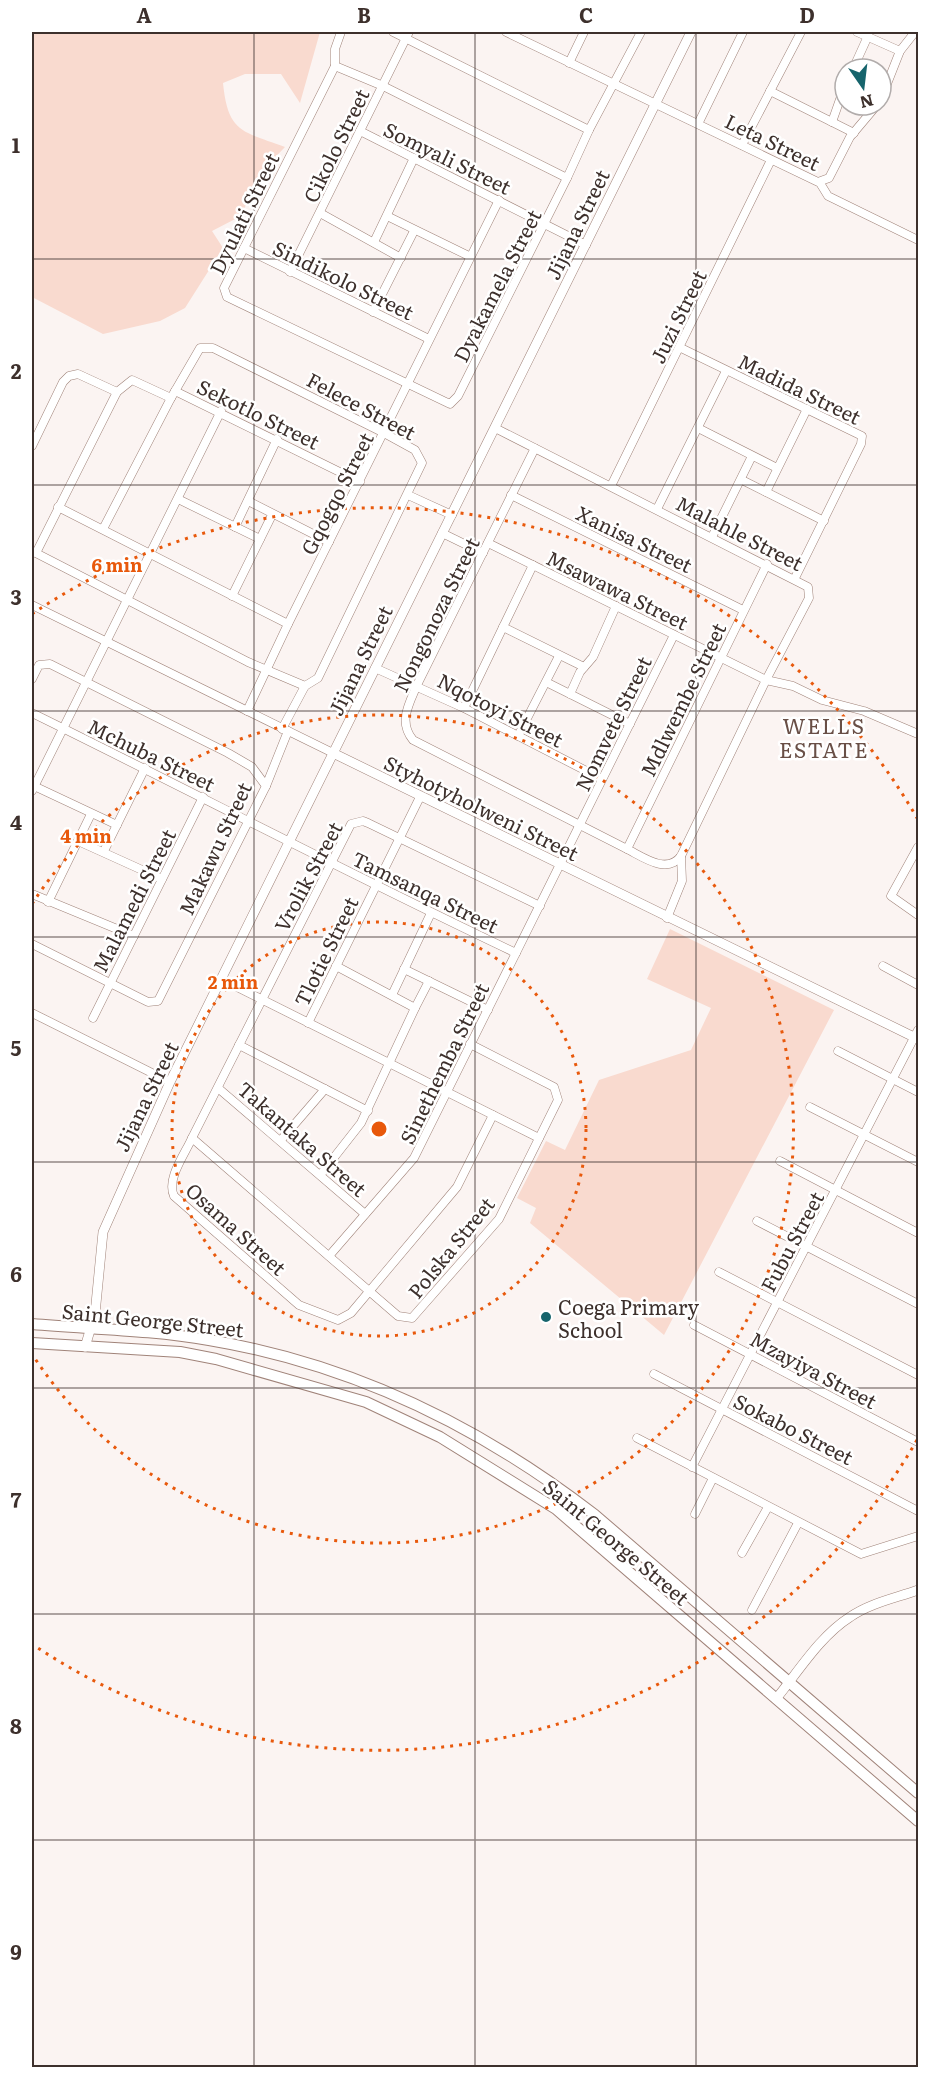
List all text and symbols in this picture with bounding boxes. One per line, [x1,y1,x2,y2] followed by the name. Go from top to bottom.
[136,0,152,29] text: A
[357,0,371,29] text: B
[579,0,593,29] text: C
[799,0,815,29] text: D
[833,57,893,117] north arrow
[294,83,376,207] street label: Cikolo Street
[857,89,876,116] text: N
[720,105,826,177] street label: Leta Street
[379,113,517,201] street label: Somyali Street
[12,129,20,159] text: 1
[201,147,285,279] street label: Dyulati Street
[536,164,616,284] street label: Jijana Street
[445,203,547,367] street label: Dyakamela Street
[268,232,420,326] street label: Sindikolo Street
[641,264,713,368] street label: Juzi Street
[733,345,867,431] street label: Madida Street
[11,355,22,385] text: 2
[302,364,422,446] street label: Felece Street
[193,370,325,456] street label: Sekotlo Street
[292,426,380,560] street label: Gqogqo Street
[671,487,809,577] street label: Malahle Street
[572,497,698,579] street label: Xanisa Street
[384,531,486,697] street label: Nongonoza Street
[542,542,694,636] street label: Msawawa Street
[91,551,143,578] text: 6 min
[10,581,22,611] text: 3
[319,600,399,720] street label: Jijana Street
[632,617,732,781] street label: Mdlwembe Street
[566,650,658,796] street label: Nomvete Street
[433,664,569,754] street label: Nqotoyi Street
[779,709,869,764] district label: WELLS ESTATE
[83,710,221,798] street label: Mchuba Street
[380,747,584,867] street label: Styhotyholweni Street
[170,777,258,919] street label: Makawu Street
[10,806,22,836] text: 4
[265,816,349,936] street label: Vrolik Street
[60,822,112,849] text: 4 min
[84,823,182,977] street label: Malamedi Street
[348,843,504,939] street label: Tamsanqa Street
[285,891,365,1011] street label: Tlotie Street
[208,968,259,995] text: 2 min
[391,977,495,1149] street label: Sinethemba Street
[11,1032,22,1062] text: 5
[105,1036,185,1156] street label: Jijana Street
[232,1073,374,1203] street label: Takantaka Street
[369,1119,389,1139] centre of rings
[180,1175,294,1281] street label: Osama Street
[752,1185,830,1297] street label: Fubu Street
[400,1190,500,1304] street label: Polska Street
[10,1258,22,1288] text: 6
[558,1291,699,1344] place label: Coega Primary School
[61,1295,245,1343] street label: Saint George Street
[539,1310,553,1324] marker: Coega Primary School
[745,1323,883,1415] street label: Mzayiya Street
[729,1385,859,1471] street label: Sokabo Street
[537,1471,697,1611] street label: Saint George Street
[11,1484,22,1514] text: 7
[10,1710,22,1740] text: 8
[10,1936,22,1966] text: 9

